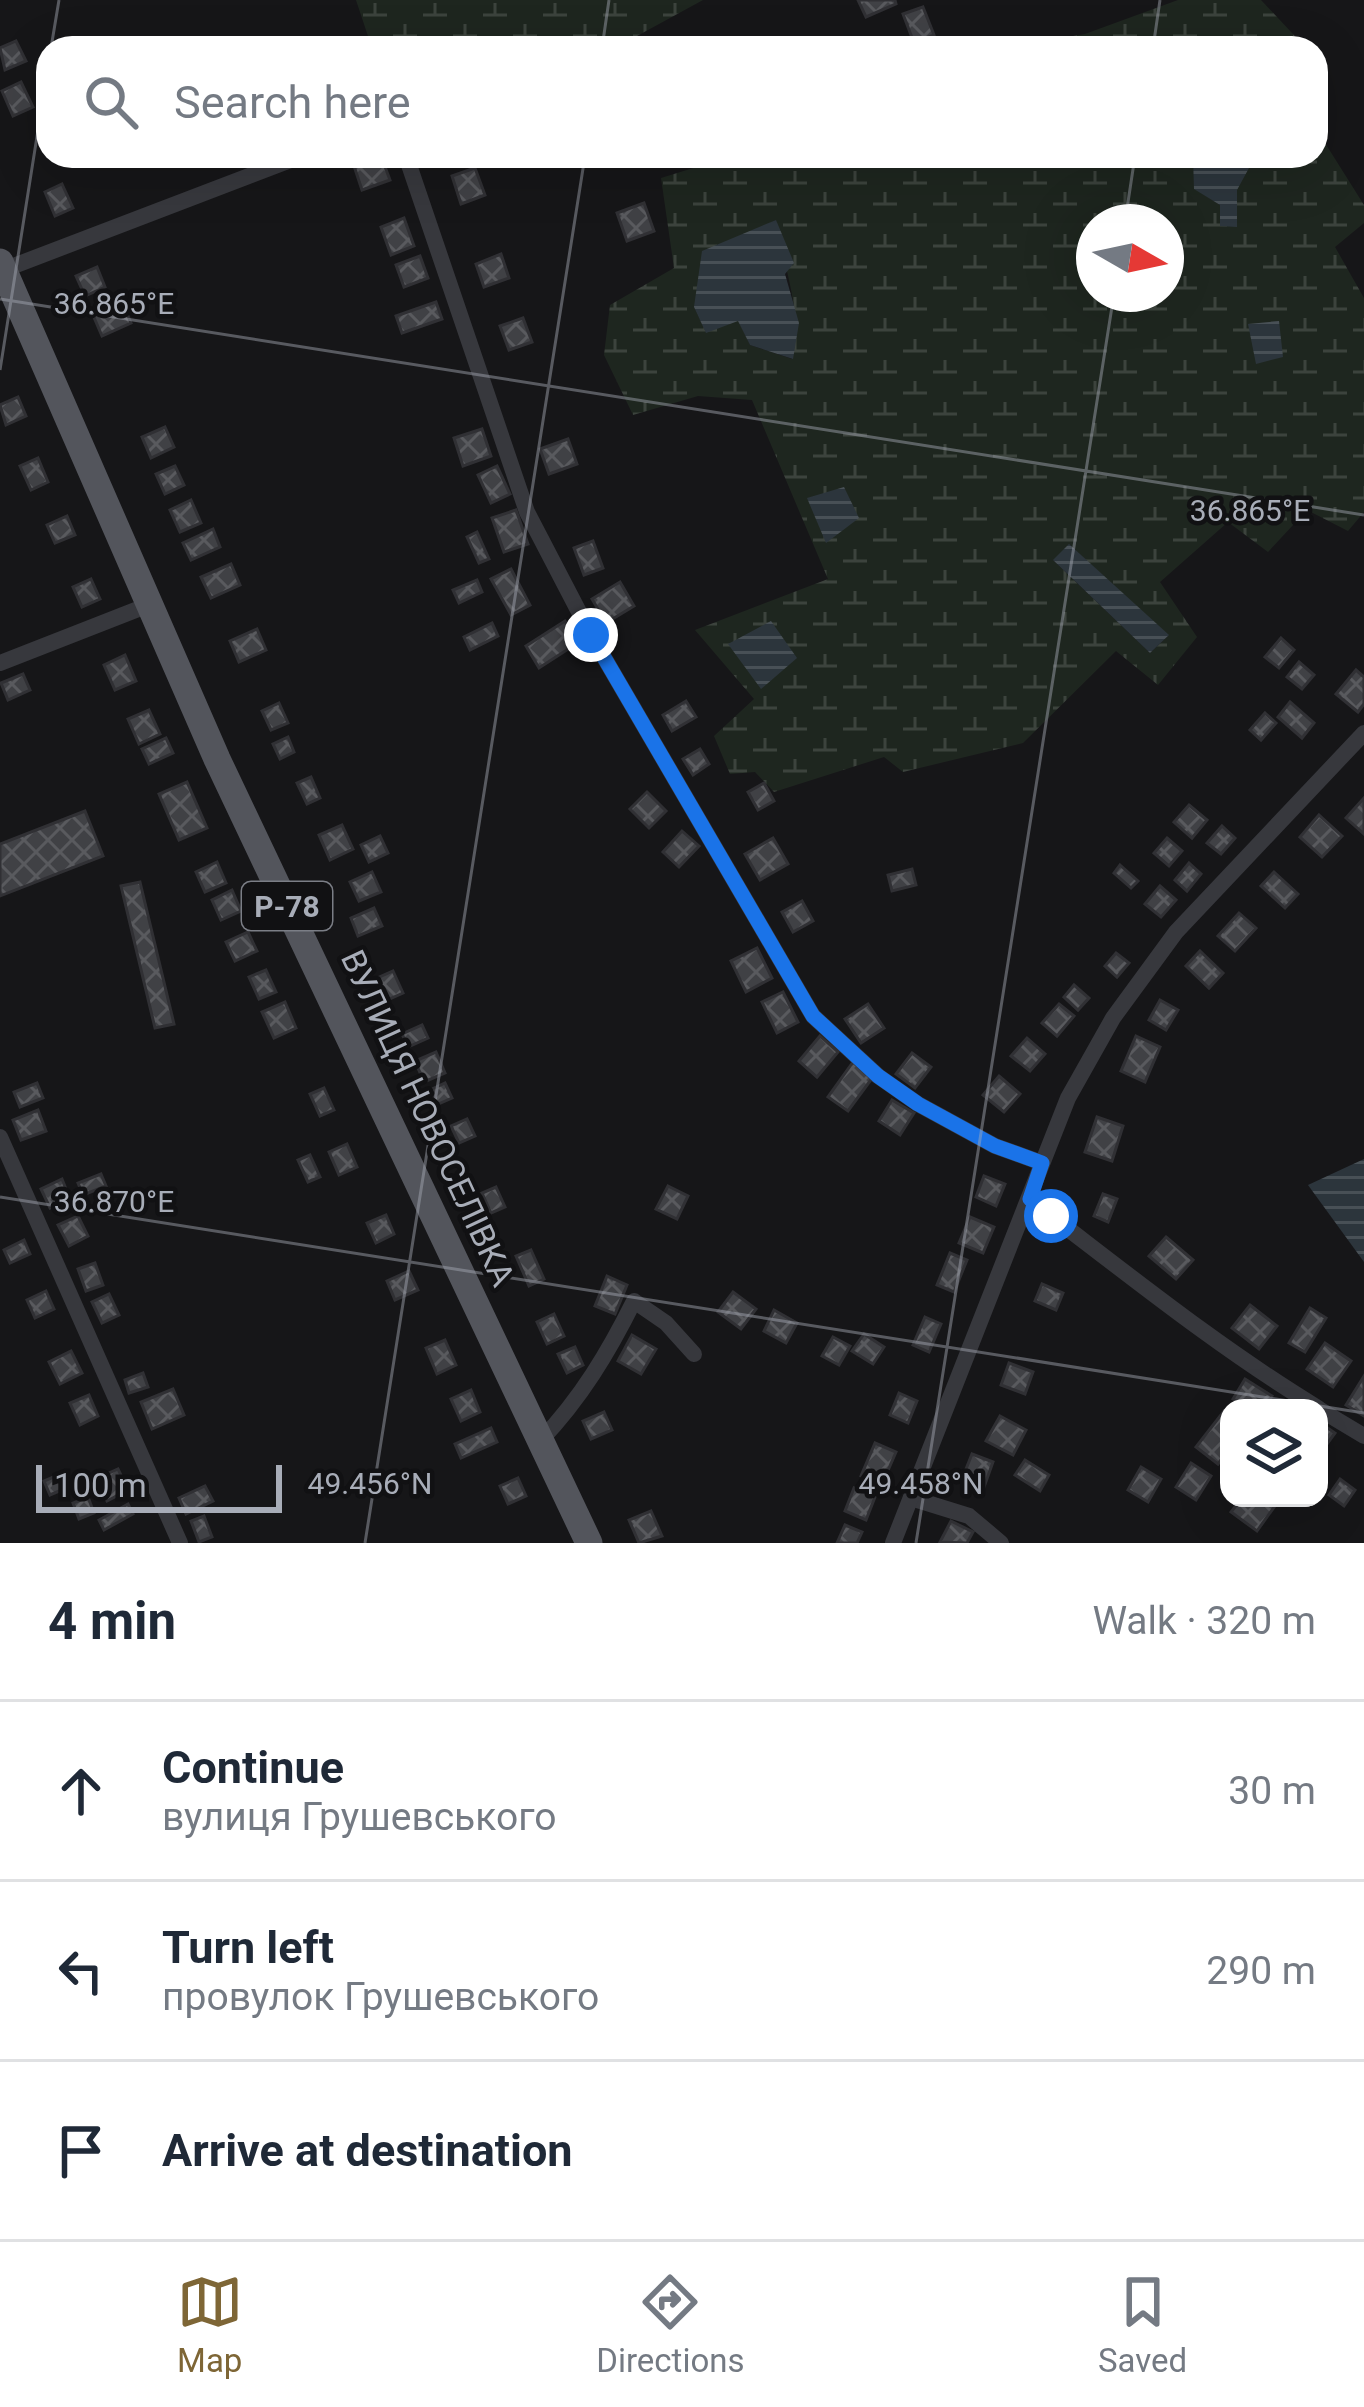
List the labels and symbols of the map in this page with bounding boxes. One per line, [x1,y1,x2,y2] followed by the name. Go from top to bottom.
[1076,204,1184,312] north arrow
[54,286,174,321] text: 36.865°E
[1190,493,1310,528] text: 36.865°E
[564,608,618,662] route end
[242,882,332,930] road number: Р-78
[333,944,523,1292] street label: ВУЛИЦЯ НОВОСЕЛІВКА
[54,1184,174,1219] text: 36.870°E
[1024,1189,1078,1243] route start
[36,1459,282,1512] scale bar
[308,1466,432,1501] text: 49.456°N
[859,1466,983,1501] text: 49.458°N

